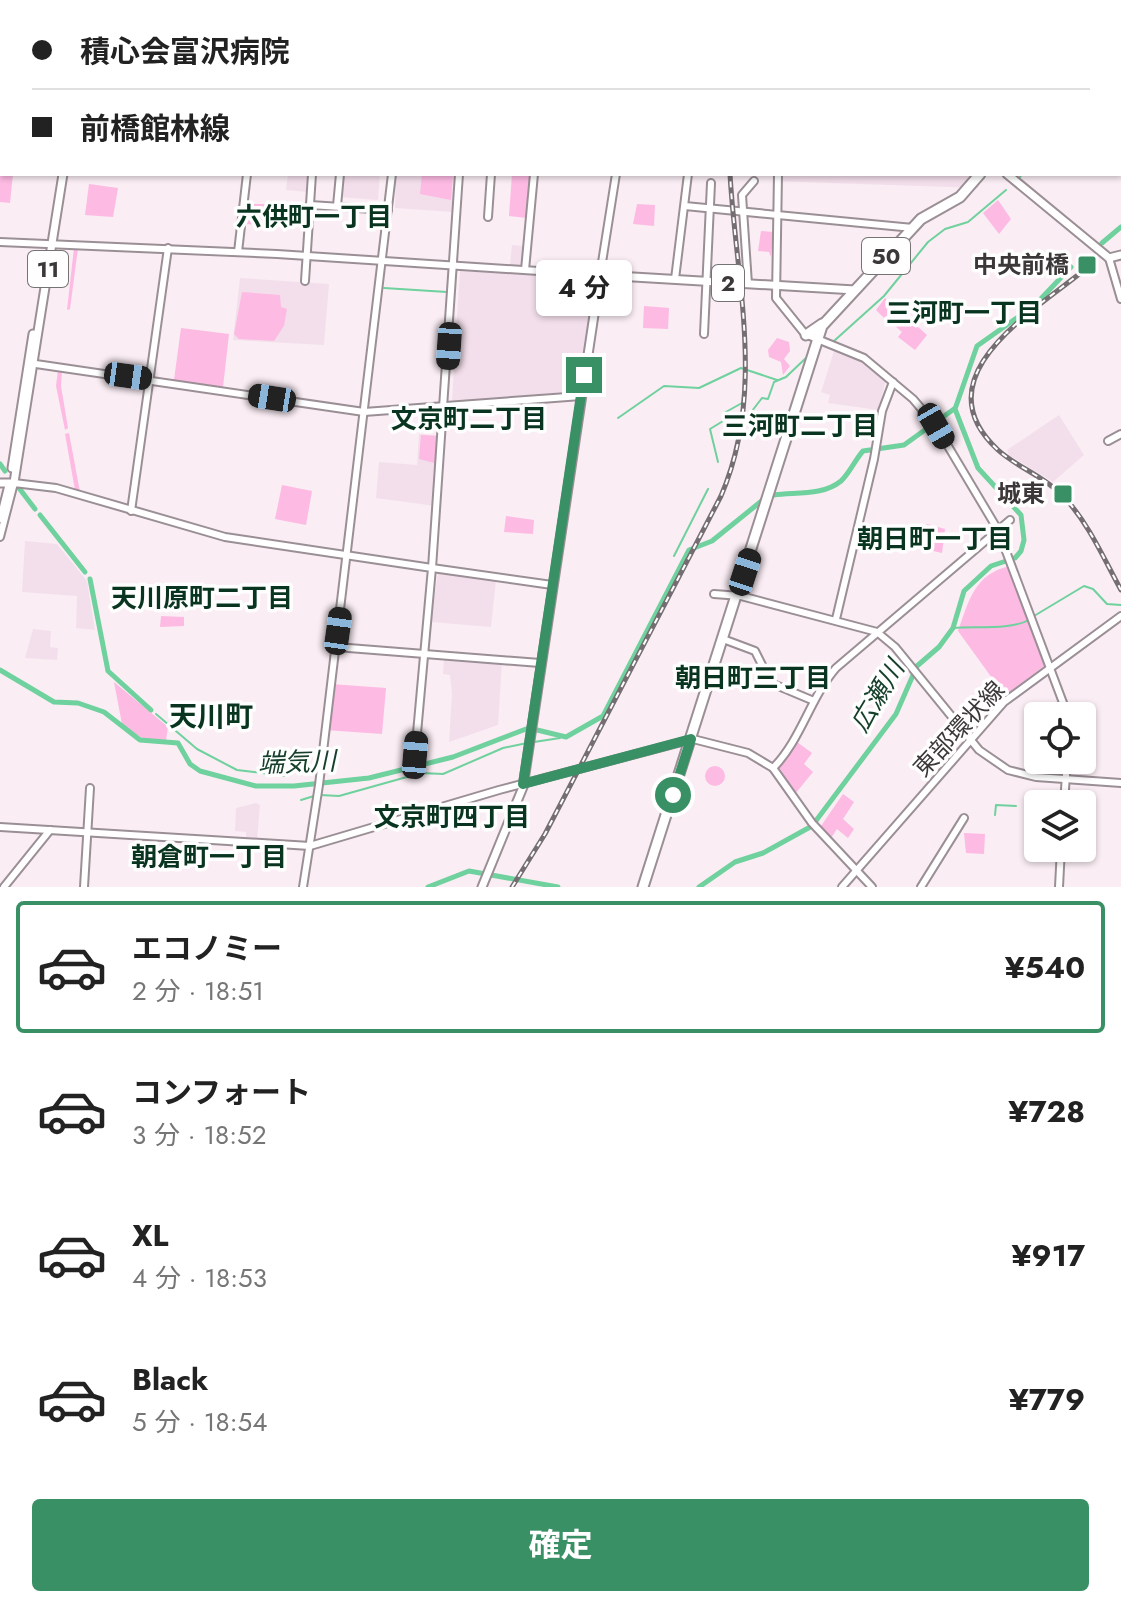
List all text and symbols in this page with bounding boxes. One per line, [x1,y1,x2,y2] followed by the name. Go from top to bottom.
[80,30,290,73] text: 積心会富沢病院
[80,107,230,150] text: 前橋館林線
[236,198,392,236] district label: 六供町一丁目
[862,238,910,274] road number: 50
[973,247,1069,282] place label: 中央前橋
[28,251,68,287] road number: 11
[1076,254,1098,276] marker: 中央前橋
[536,259,632,315] callout: 4 分
[712,265,744,301] road number: 2
[558,269,610,307] text: 4 分
[886,294,1042,332] district label: 三河町一丁目
[435,321,463,371] car
[566,357,602,393] route end
[103,361,153,391] car
[246,382,298,414] car
[914,399,958,453] car
[391,400,547,438] district label: 文京町二丁目
[722,407,878,445] district label: 三河町二丁目
[997,476,1045,511] place label: 城東
[1052,483,1074,505] marker: 城東
[857,520,1013,558] district label: 朝日町一丁目
[726,545,764,599] car
[111,579,293,617] district label: 天川原町二丁目
[323,606,353,656] car
[841,650,915,739] water label: 広瀬川
[675,659,831,697] district label: 朝日町三丁目
[905,673,1012,784] street label: 東部環状線
[169,696,253,737] district label: 天川町
[1024,702,1096,862] map controls
[1024,702,1096,774] button: locate
[401,730,429,780] car
[257,742,340,782] water label: 端気川
[655,777,691,813] route start
[1024,790,1096,862] button: layers
[374,798,530,836] district label: 文京町四丁目
[131,838,287,876] district label: 朝倉町一丁目
[132,927,282,970] text: エコノミー
[36,931,108,1003] icon: car
[1005,946,1085,989] text: ¥540
[132,972,264,1010] text: 2 分 · 18:51
[132,1071,311,1114] text: コンフォート
[36,1075,108,1147] icon: car
[1008,1090,1085,1133] text: ¥728
[132,1116,267,1154] text: 3 分 · 18:52
[132,1214,168,1257] text: XL
[36,1219,108,1291] icon: car
[1012,1234,1085,1277] text: ¥917
[132,1259,267,1297] text: 4 分 · 18:53
[132,1358,208,1401] text: Black
[36,1363,108,1435] icon: car
[1009,1378,1085,1421] text: ¥779
[132,1403,267,1441] text: 5 分 · 18:54
[32,1499,1089,1591] button: 確定

